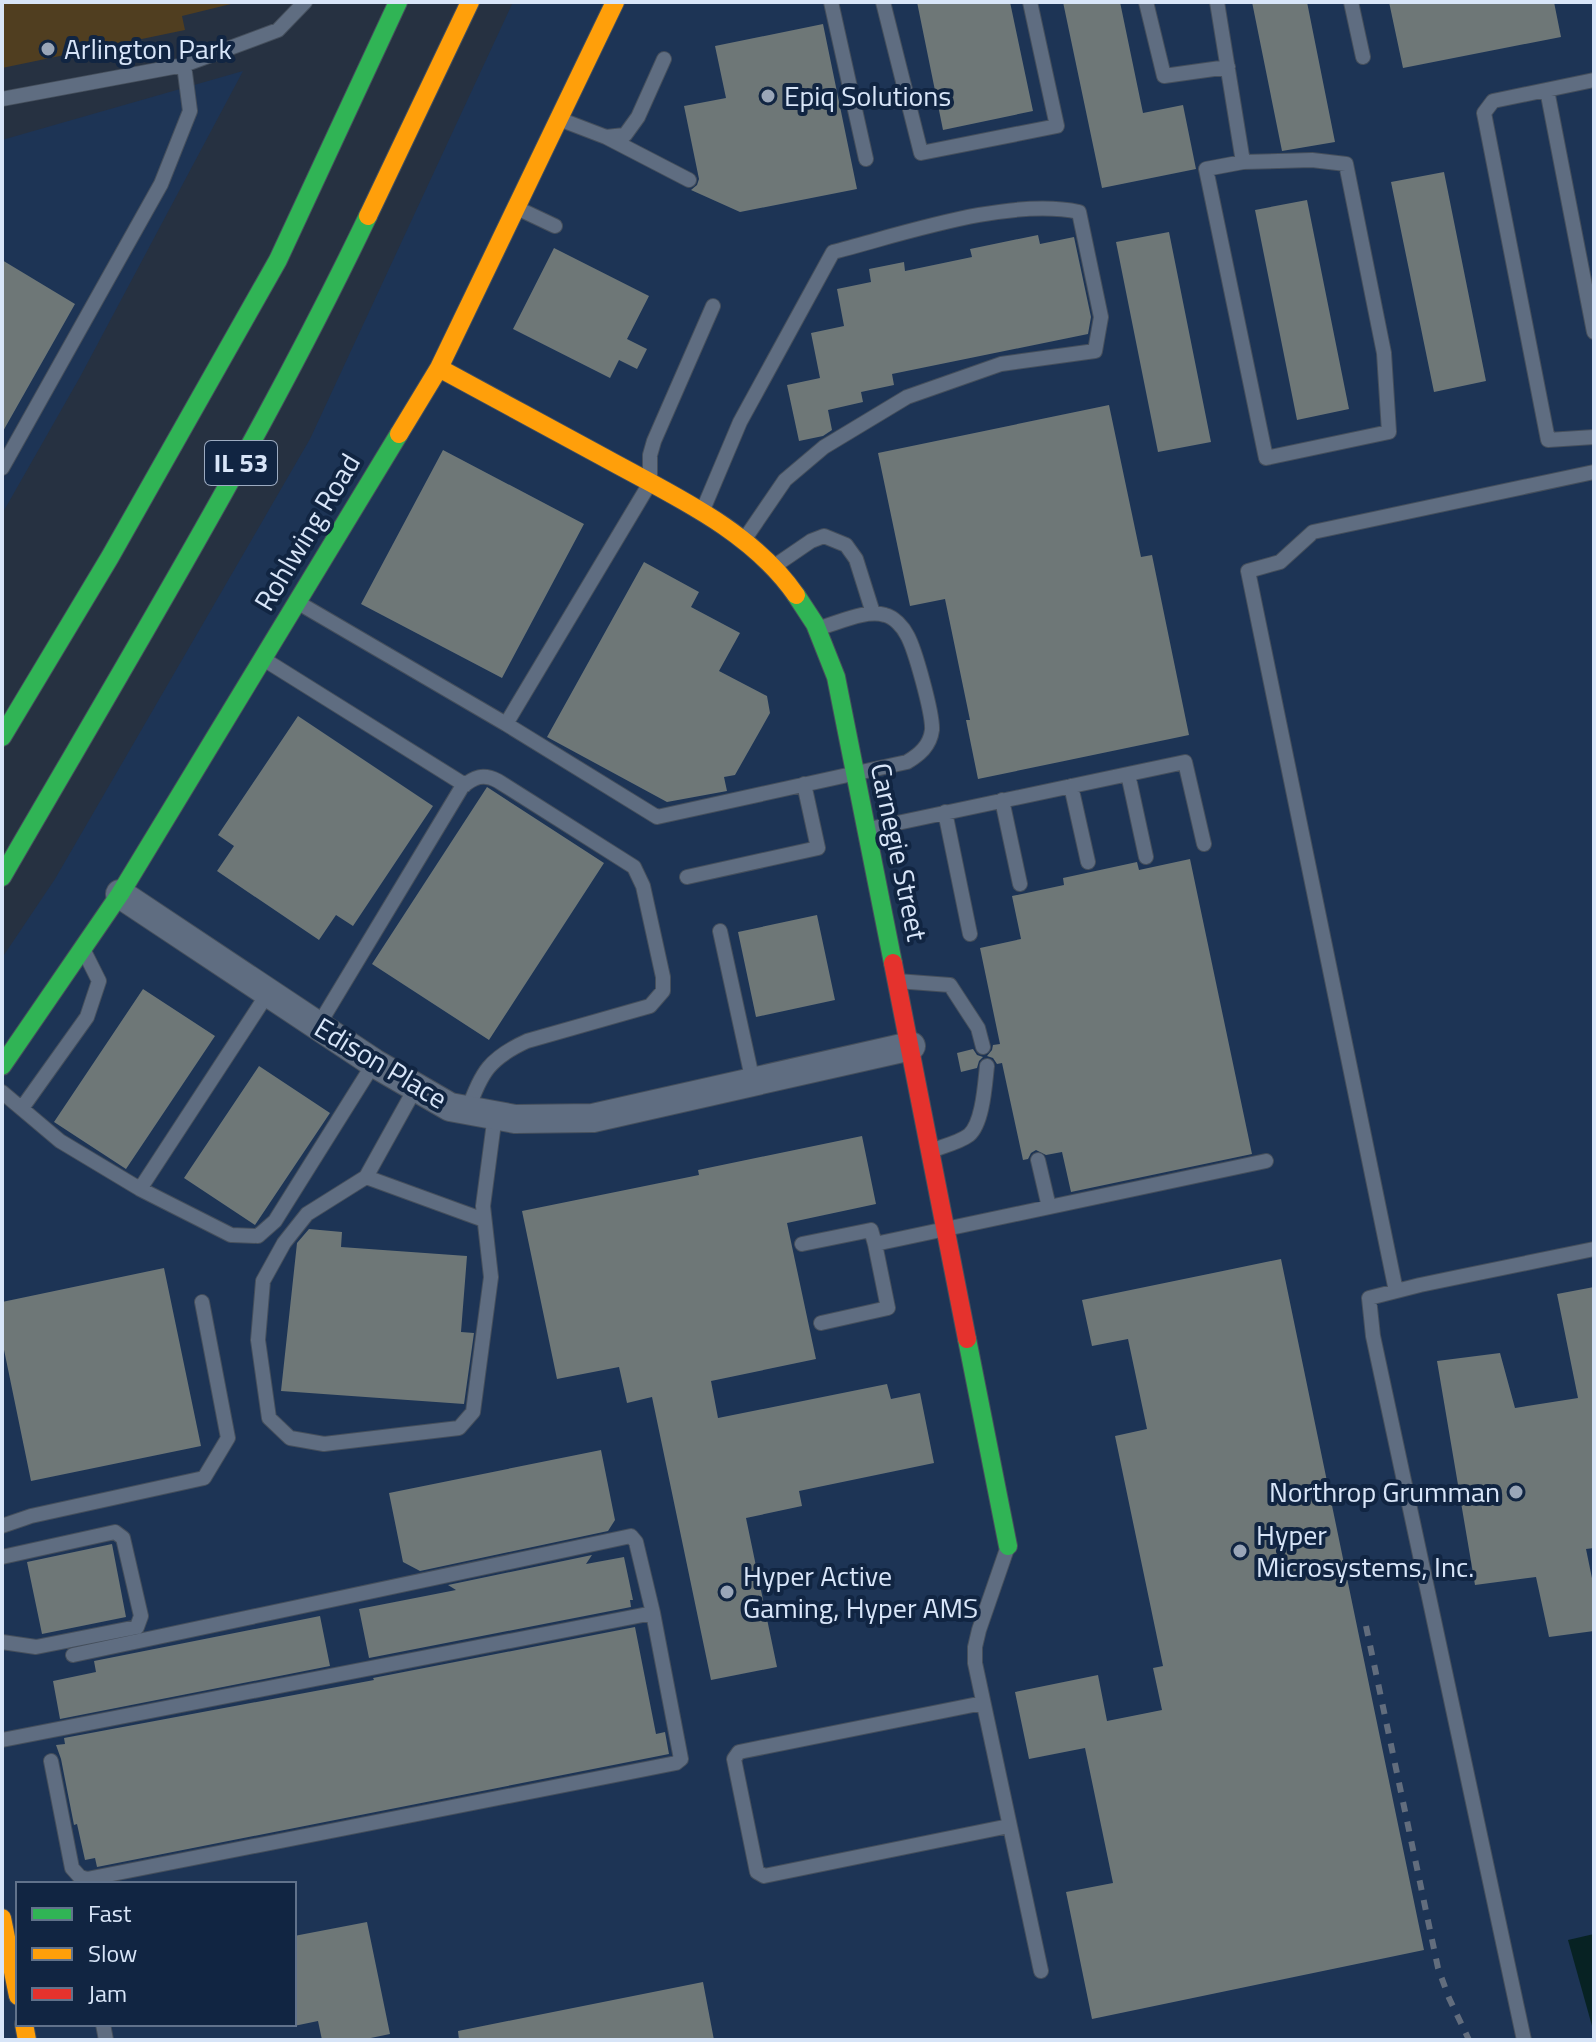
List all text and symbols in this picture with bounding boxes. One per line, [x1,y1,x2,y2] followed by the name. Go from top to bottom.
[64,27,232,70] place label: Arlington Park
[39,40,57,58] marker: Arlington Park
[784,74,951,117] place label: Epiq Solutions
[759,87,777,105] marker: Epiq Solutions
[205,441,277,485] road number: IL 53
[243,445,371,619] street label: Rohlwing Road
[860,759,939,945] street label: Carnegie Street
[307,1006,456,1119] street label: Edison Place
[1269,1470,1500,1513] place label: Northrop Grumman
[1507,1483,1525,1501] marker: Northrop Grumman
[1256,1513,1474,1588] place label: Hyper Microsystems, Inc.
[1231,1542,1249,1560] marker: Hyper Microsystems, Inc.
[743,1554,978,1629] place label: Hyper Active Gaming, Hyper AMS
[718,1583,736,1601] marker: Hyper Active Gaming, Hyper AMS
[16,1882,296,2026] legend
[88,1895,132,1931] text: Fast
[88,1935,137,1971] text: Slow
[88,1975,127,2011] text: Jam

